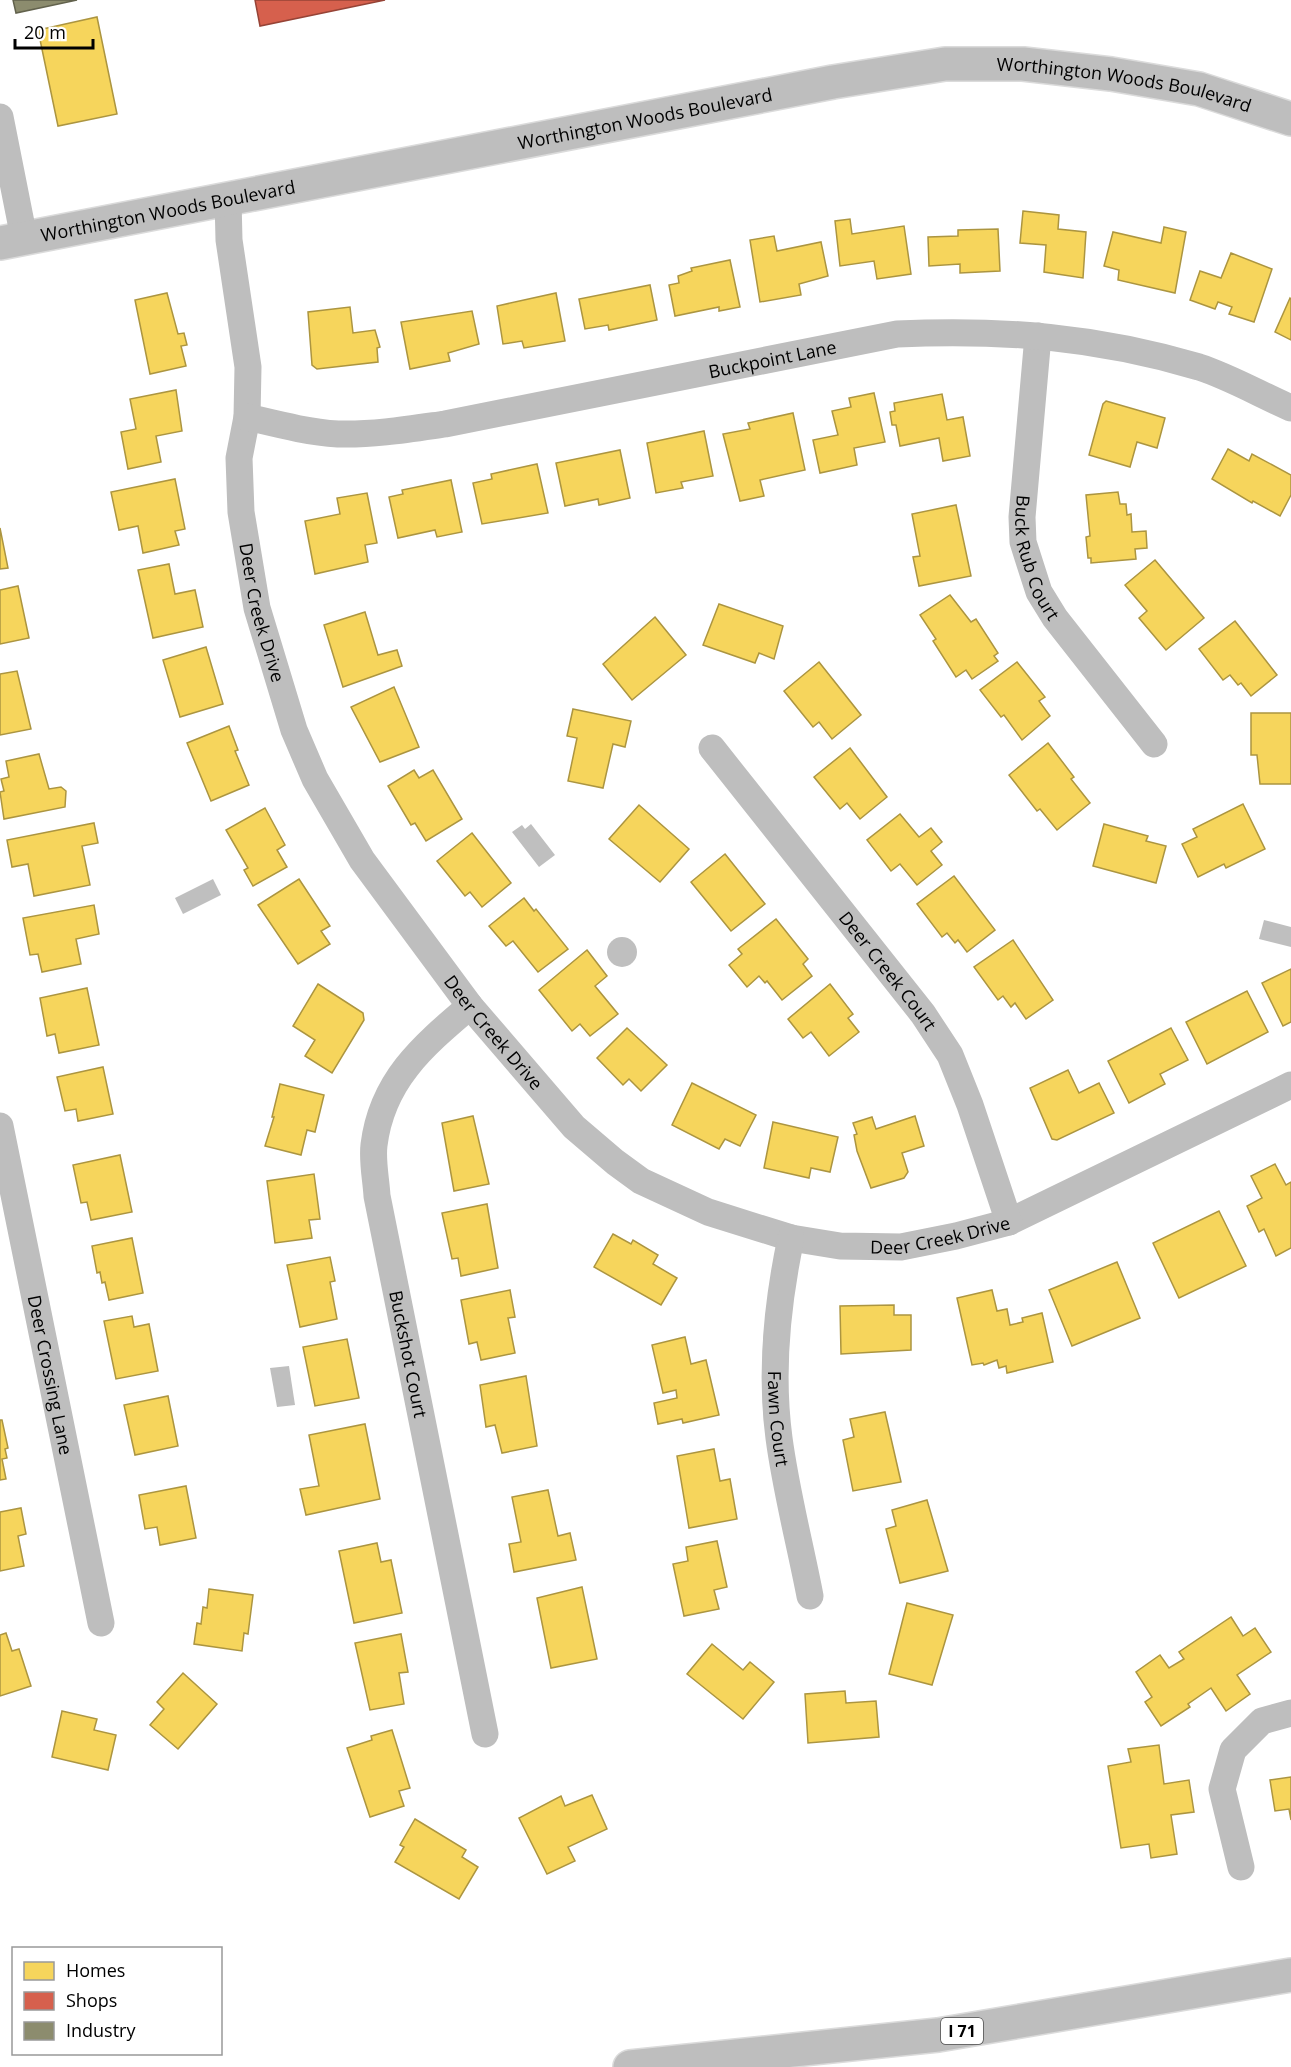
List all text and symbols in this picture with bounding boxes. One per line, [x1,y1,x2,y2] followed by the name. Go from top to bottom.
[15,12,93,50] scale bar
[24,20,66,44] text: 20 m
[997,52,1255,117] street label: Worthington Woods Boulevard
[516,82,774,155] street label: Worthington Woods Boulevard
[39,174,297,247] street label: Worthington Woods Boulevard
[706,334,838,383] street label: Buckpoint Lane
[1010,494,1065,625] street label: Buck Rub Court
[234,541,291,685] street label: Deer Creek Drive
[834,906,942,1035] street label: Deer Creek Court
[439,970,549,1095] street label: Deer Creek Drive
[870,1210,1013,1259] street label: Deer Creek Drive
[384,1288,433,1420] street label: Buckshot Court
[23,1293,79,1457] street label: Deer Crossing Lane
[763,1371,795,1468] street label: Fawn Court
[12,1947,222,2055] legend
[66,1958,125,1982] text: Homes
[66,1988,117,2012] text: Shops
[66,2018,136,2042] text: Industry
[941,2018,983,2044] road number: I 71

